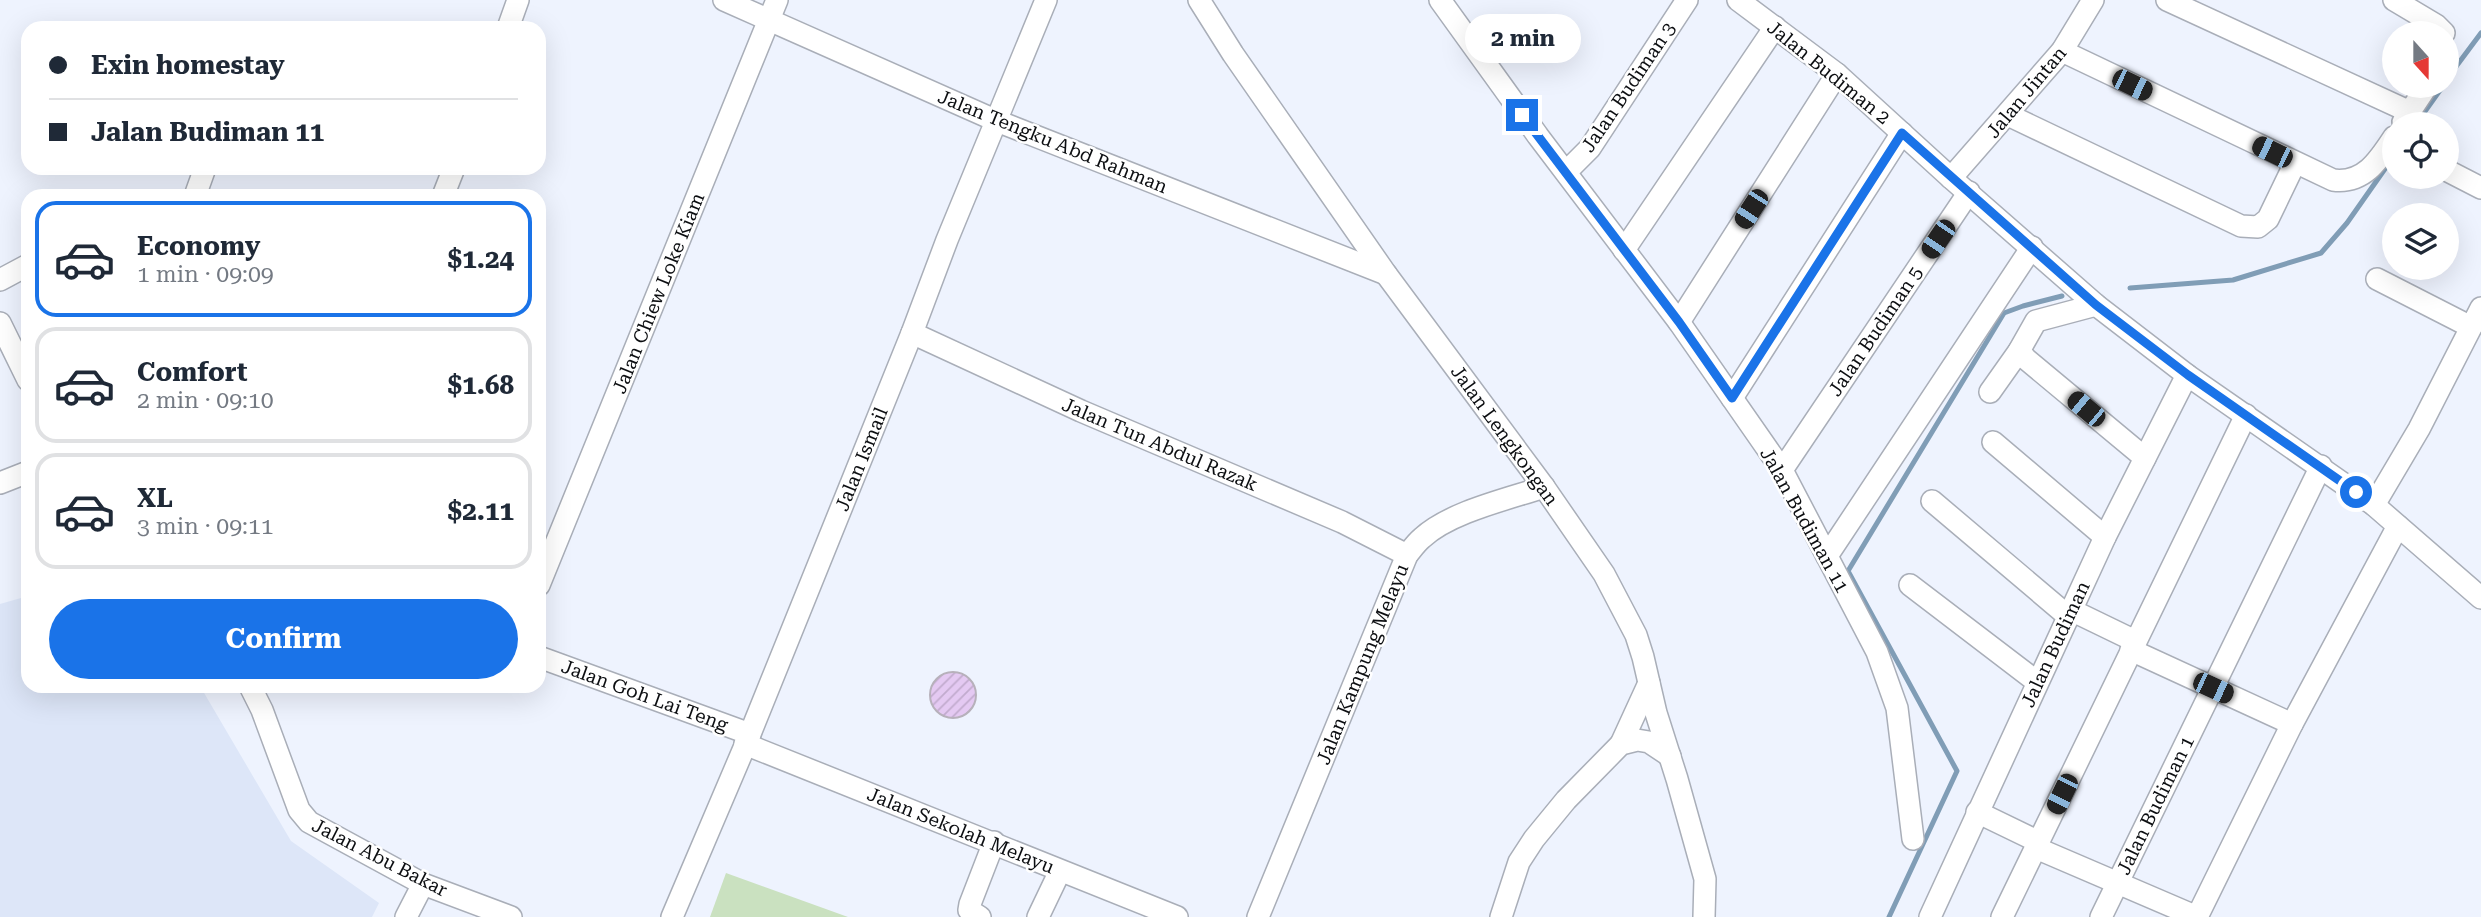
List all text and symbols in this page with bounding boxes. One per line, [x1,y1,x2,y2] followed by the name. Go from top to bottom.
[1464,13,1580,62] callout: 2 min
[1762,16,1895,129] street label: Jalan Budiman 2
[1576,18,1680,157] street label: Jalan Budiman 3
[2382,21,2459,98] north arrow
[2382,21,2459,280] map controls
[1491,25,1555,52] text: 2 min
[1981,42,2071,143] street label: Jalan Jintan
[91,50,285,80] text: Exin homestay
[2109,66,2156,104] car
[935,85,1171,198] street label: Jalan Tengku Abd Rahman
[1506,99,1538,131] route end
[2382,112,2459,189] button: locate
[91,117,324,147] text: Jalan Budiman 11
[2249,133,2296,171] car
[1731,186,1772,232] car
[608,190,709,397] street label: Jalan Chiew Loke Kiam
[2382,203,2459,280] button: layers
[1918,216,1959,262] car
[53,228,116,291] icon: car
[137,231,260,261] text: Economy
[448,244,514,274] text: $1.24
[137,261,274,288] text: 1 min · 09:09
[1823,262,1927,401] street label: Jalan Budiman 5
[53,354,116,417] icon: car
[137,357,247,387] text: Comfort
[1446,361,1563,510] street label: Jalan Lengkongan
[448,370,514,400] text: $1.68
[137,387,274,414] text: 2 min · 09:10
[2064,387,2109,431] car
[1058,393,1261,496] street label: Jalan Tun Abdul Razak
[830,404,893,514] street label: Jalan Ismail
[1755,444,1854,597] street label: Jalan Budiman 11
[2340,476,2372,508] route start
[53,480,116,543] icon: car
[137,483,173,513] text: XL
[448,496,514,526] text: $2.11
[137,513,274,540] text: 3 min · 09:11
[1312,560,1413,768] street label: Jalan Kampung Melayu
[2016,578,2095,711] street label: Jalan Budiman
[49,599,518,679] button: Confirm
[558,655,732,736] street label: Jalan Goh Lai Teng
[2190,670,2237,706] car
[2112,732,2199,878] street label: Jalan Budiman 1
[2044,771,2081,817] car
[864,782,1058,879] street label: Jalan Sekolah Melayu
[308,813,451,902] street label: Jalan Abu Bakar

